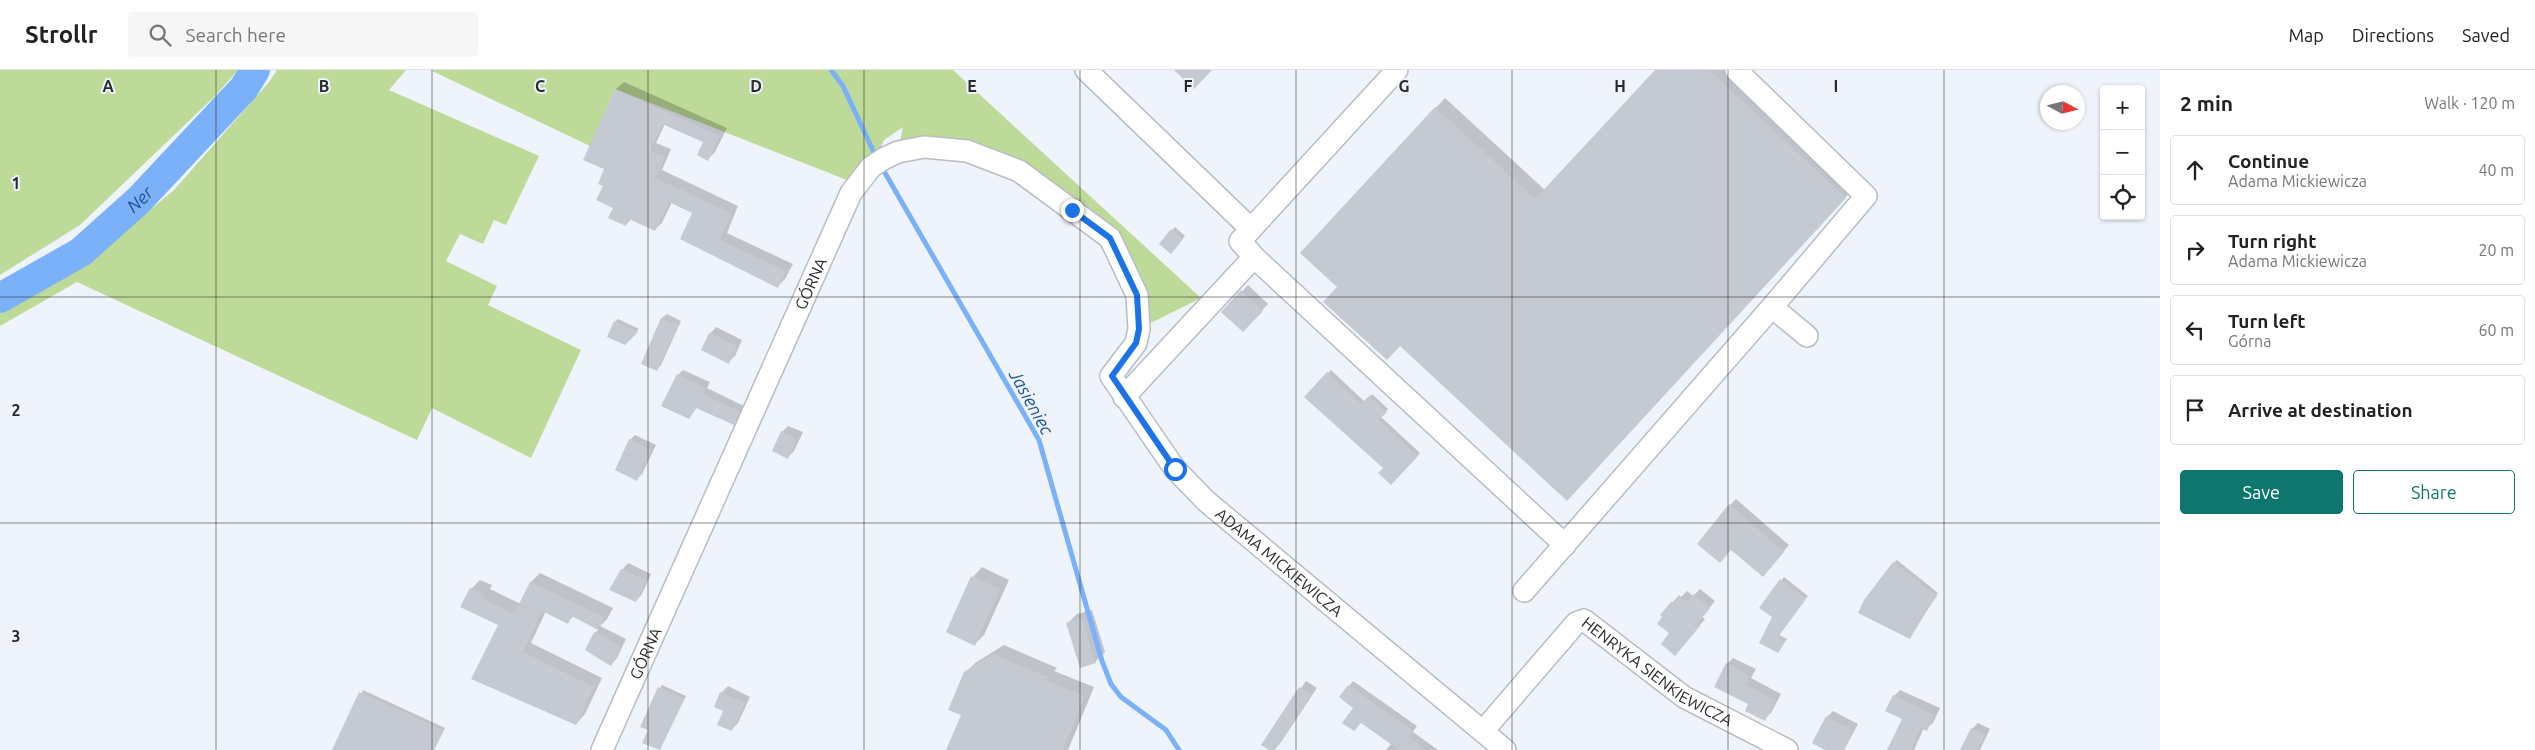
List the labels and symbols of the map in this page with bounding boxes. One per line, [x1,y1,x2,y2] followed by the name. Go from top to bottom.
[102,77,114,95] text: A
[319,77,329,95] text: B
[535,77,545,95] text: C
[750,77,762,95] text: D
[967,77,977,95] text: E
[1184,77,1193,95] text: F
[1398,77,1410,95] text: G
[1614,77,1626,95] text: H
[1834,77,1838,95] text: I
[2040,85,2085,130] north arrow
[11,174,21,192] text: 1
[122,181,157,216] water label: Ner
[1061,199,1084,222] route end
[791,254,830,312] street label: GÓRNA
[1005,365,1058,439] water label: Jasieniec
[11,401,21,419] text: 2
[1164,458,1187,481] route start
[1212,504,1347,620] street label: ADAMA MICKIEWICZA
[1579,613,1736,730] street label: HENRYKA SIENKIEWICZA
[626,624,665,682] street label: GÓRNA
[11,627,21,645] text: 3

